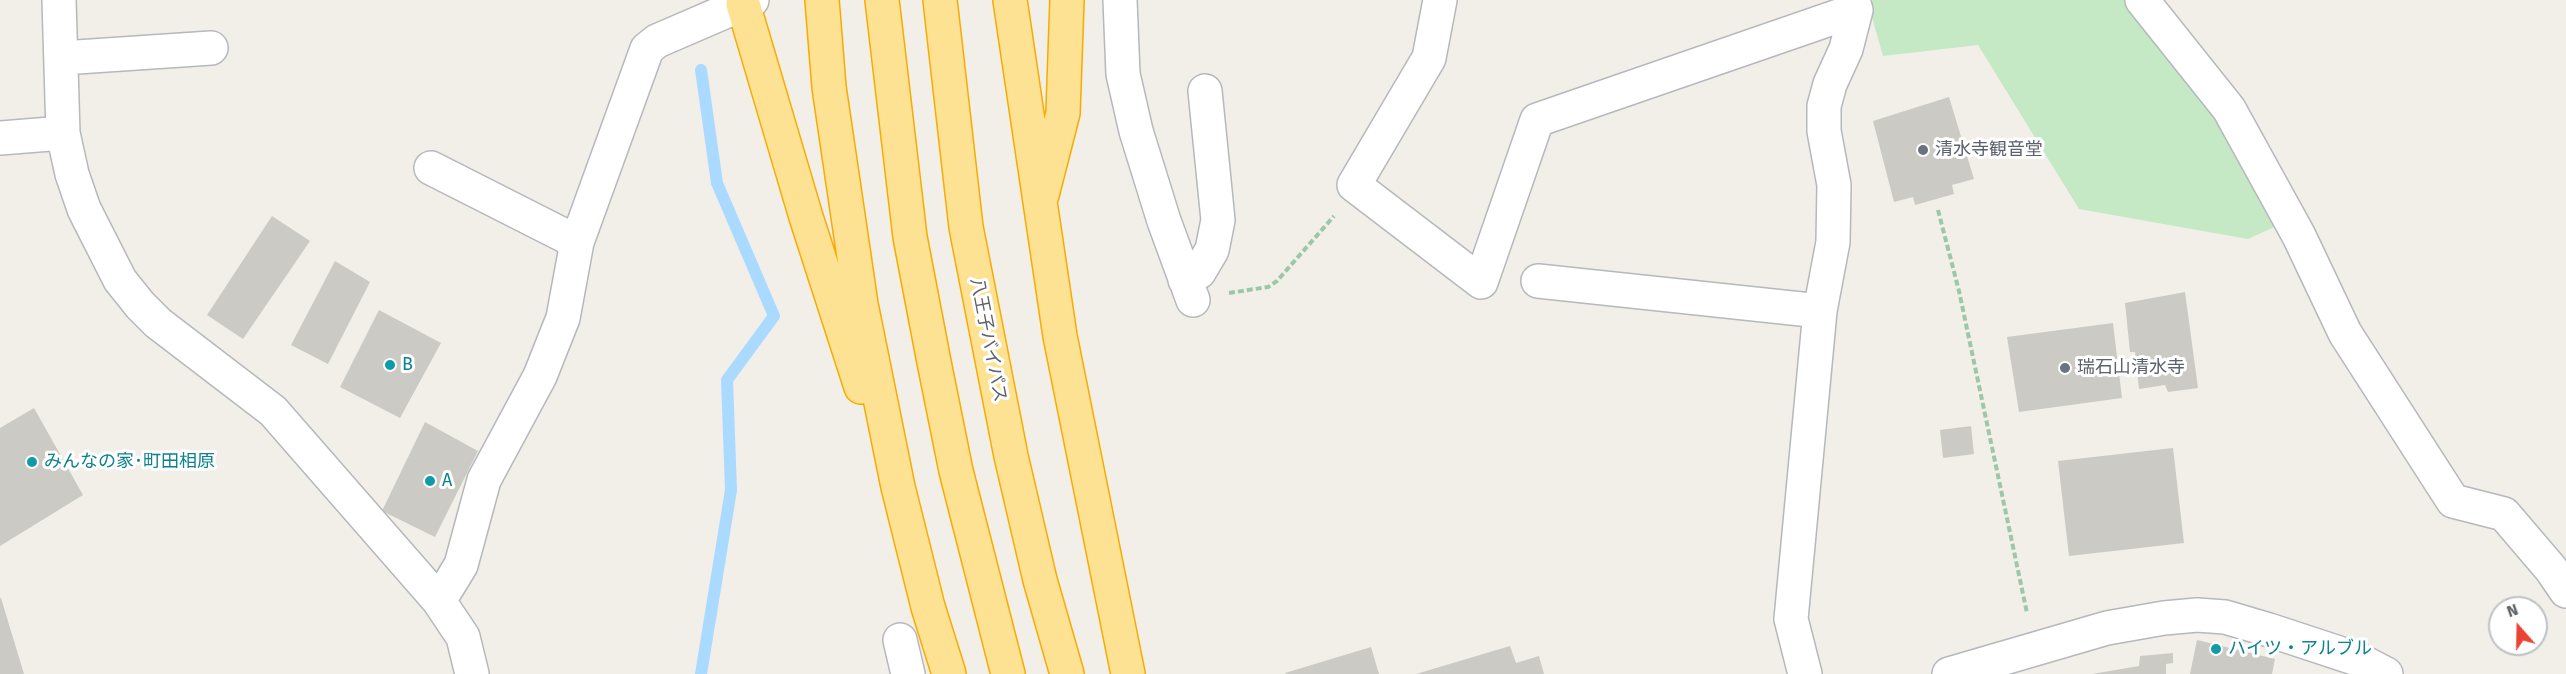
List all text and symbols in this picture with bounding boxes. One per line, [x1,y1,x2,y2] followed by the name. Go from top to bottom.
[1935,139,2043,161] place label: 清水寺観音堂
[1916,143,1930,157] marker: 清水寺観音堂
[965,276,1011,404] street label: 八王子バイパス
[402,354,413,376] place label: B
[2077,357,2185,379] place label: 瑞石山清水寺
[383,358,397,372] marker: B
[2058,361,2072,375] marker: 瑞石山清水寺
[44,451,215,473] place label: みんなの家･町田相原
[25,455,39,469] marker: みんなの家･町田相原
[442,470,452,492] place label: A
[423,474,437,488] marker: A
[2488,596,2548,656] north arrow
[2504,600,2521,621] text: N
[2228,638,2372,660] place label: ハイツ・アルブル
[2209,642,2223,656] marker: ハイツ・アルブル

